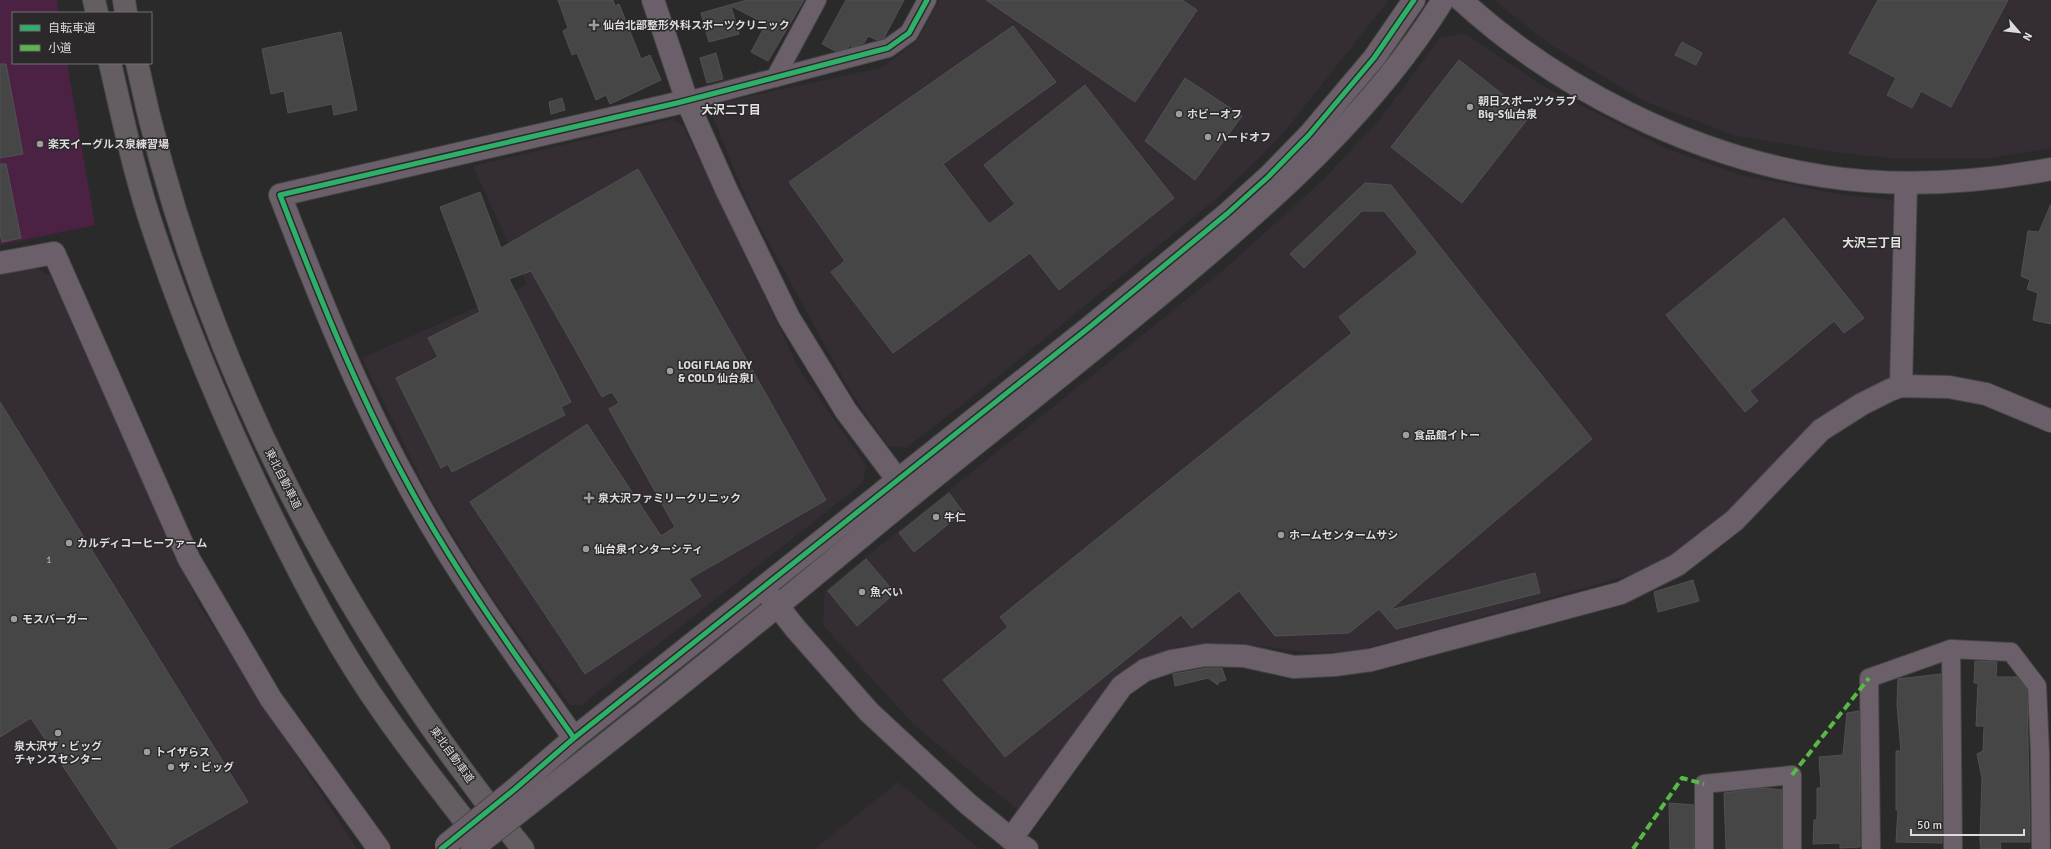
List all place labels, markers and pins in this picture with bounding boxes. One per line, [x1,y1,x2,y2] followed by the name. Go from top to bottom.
[588,19,600,31] marker: 仙台北部整形外科スポーツクリニック
[603,19,790,32] place label: 仙台北部整形外科スポーツクリニック
[1478,95,1577,121] place label: 朝日スポーツクラブ Big-S仙台泉
[1465,102,1475,112] marker: 朝日スポーツクラブ Big-S仙台泉
[1187,108,1242,121] place label: ホビーオフ
[1174,109,1184,119] marker: ホビーオフ
[1216,131,1271,144] place label: ハードオフ
[1203,132,1213,142] marker: ハードオフ
[48,138,169,151] place label: 楽天イーグルス泉練習場
[35,139,45,149] marker: 楽天イーグルス泉練習場
[678,359,754,385] place label: LOGI FLAG DRY & COLD 仙台泉I
[665,366,675,376] marker: LOGI FLAG DRY & COLD 仙台泉I
[1414,429,1480,442] place label: 食品館イトー
[1401,430,1411,440] marker: 食品館イトー
[583,492,595,504] marker: 泉大沢ファミリークリニック
[598,492,741,505] place label: 泉大沢ファミリークリニック
[944,511,966,524] place label: 牛仁
[931,512,941,522] marker: 牛仁
[1289,529,1398,542] place label: ホームセンタームサシ
[1276,530,1286,540] marker: ホームセンタームサシ
[77,537,207,550] place label: カルディコーヒーファーム
[64,538,74,548] marker: カルディコーヒーファーム
[594,543,703,556] place label: 仙台泉インターシティ
[581,544,591,554] marker: 仙台泉インターシティ
[870,586,903,599] place label: 魚べい
[857,587,867,597] marker: 魚べい
[22,613,88,626] place label: モスバーガー
[9,614,19,624] marker: モスバーガー
[53,728,63,738] marker: 泉大沢ザ・ビッグ チャンスセンター
[14,740,102,766] place label: 泉大沢ザ・ビッグ チャンスセンター
[155,746,210,759] place label: トイザらス
[142,747,152,757] marker: トイザらス
[179,761,234,774] place label: ザ・ビッグ
[166,762,176,772] marker: ザ・ビッグ

